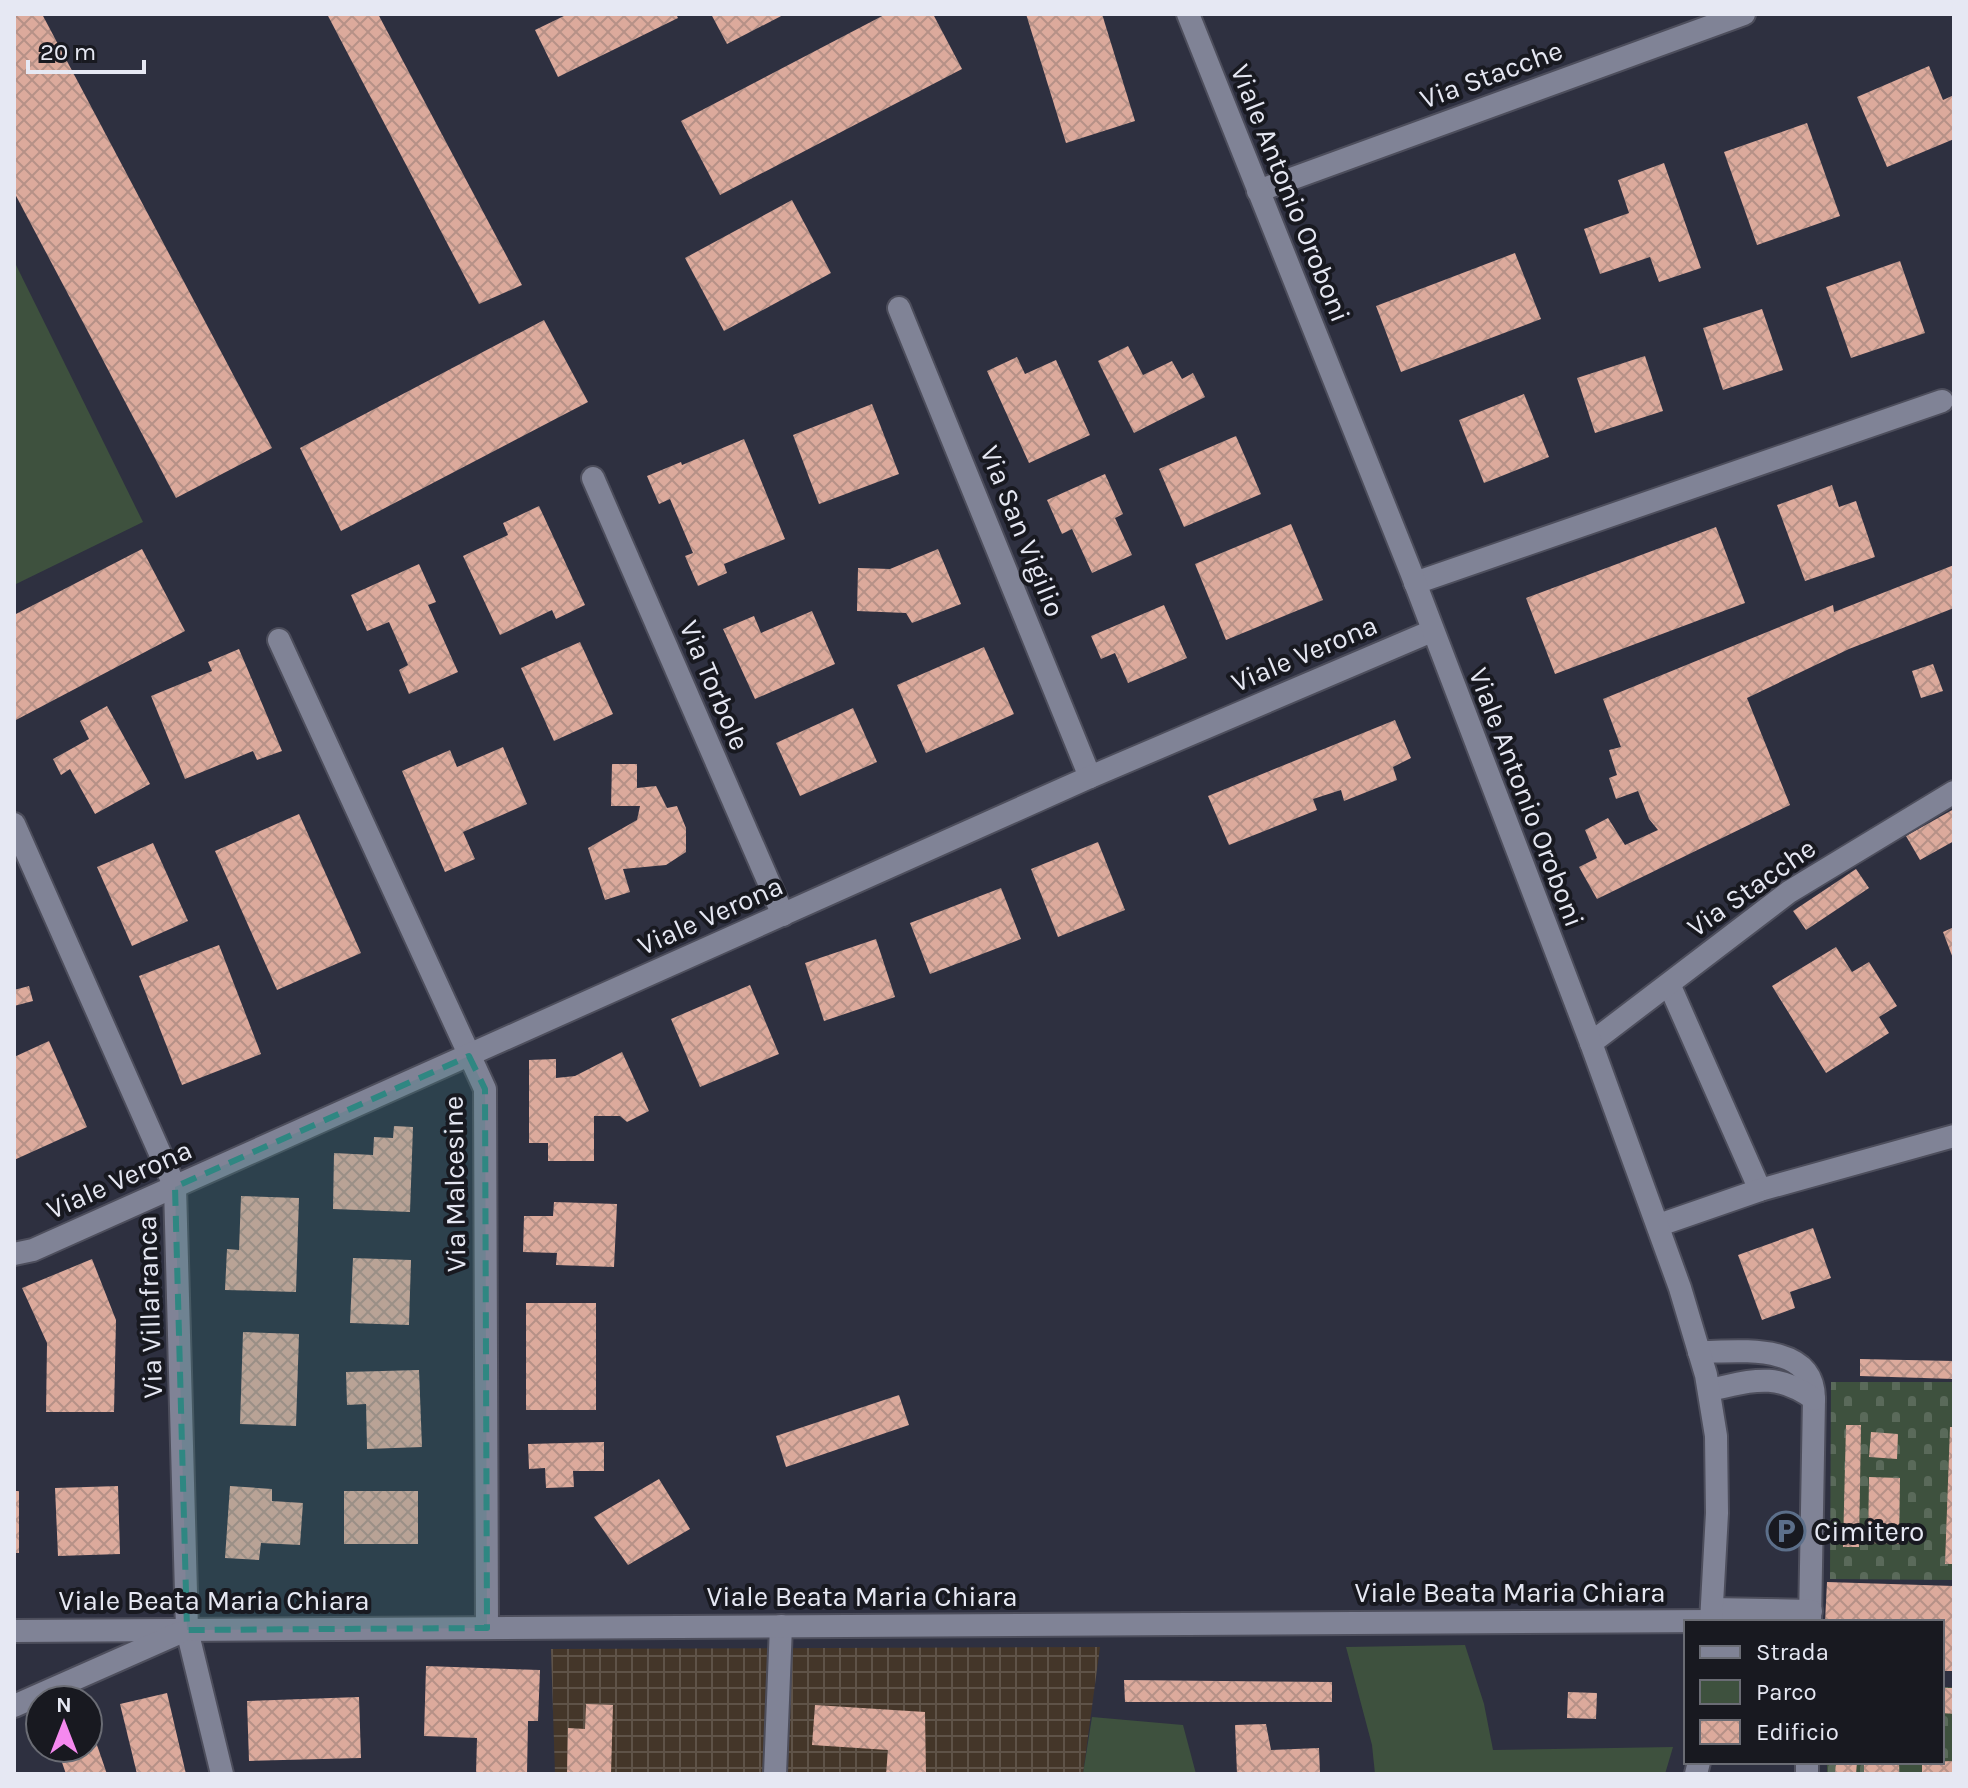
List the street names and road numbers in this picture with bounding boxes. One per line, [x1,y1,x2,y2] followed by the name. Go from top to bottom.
[1415,33,1567,115] street label: Via Stacche
[1224,60,1357,327] street label: Viale Antonio Oroboni
[973,441,1072,622] street label: Via San Vigilio
[1226,608,1382,699] street label: Viale Verona
[672,615,757,755] street label: Via Torbole
[1462,663,1591,931] street label: Viale Antonio Oroboni
[1681,831,1822,944] street label: Via Stacche
[633,869,788,962] street label: Viale Verona
[436,1096,473,1272] street label: Via Malcesine
[42,1133,197,1226] street label: Viale Verona
[130,1215,169,1399] street label: Via Villafranca
[1354,1576,1666,1609] street label: Viale Beata Maria Chiara
[706,1580,1018,1613] street label: Viale Beata Maria Chiara
[58,1584,370,1617] street label: Viale Beata Maria Chiara

